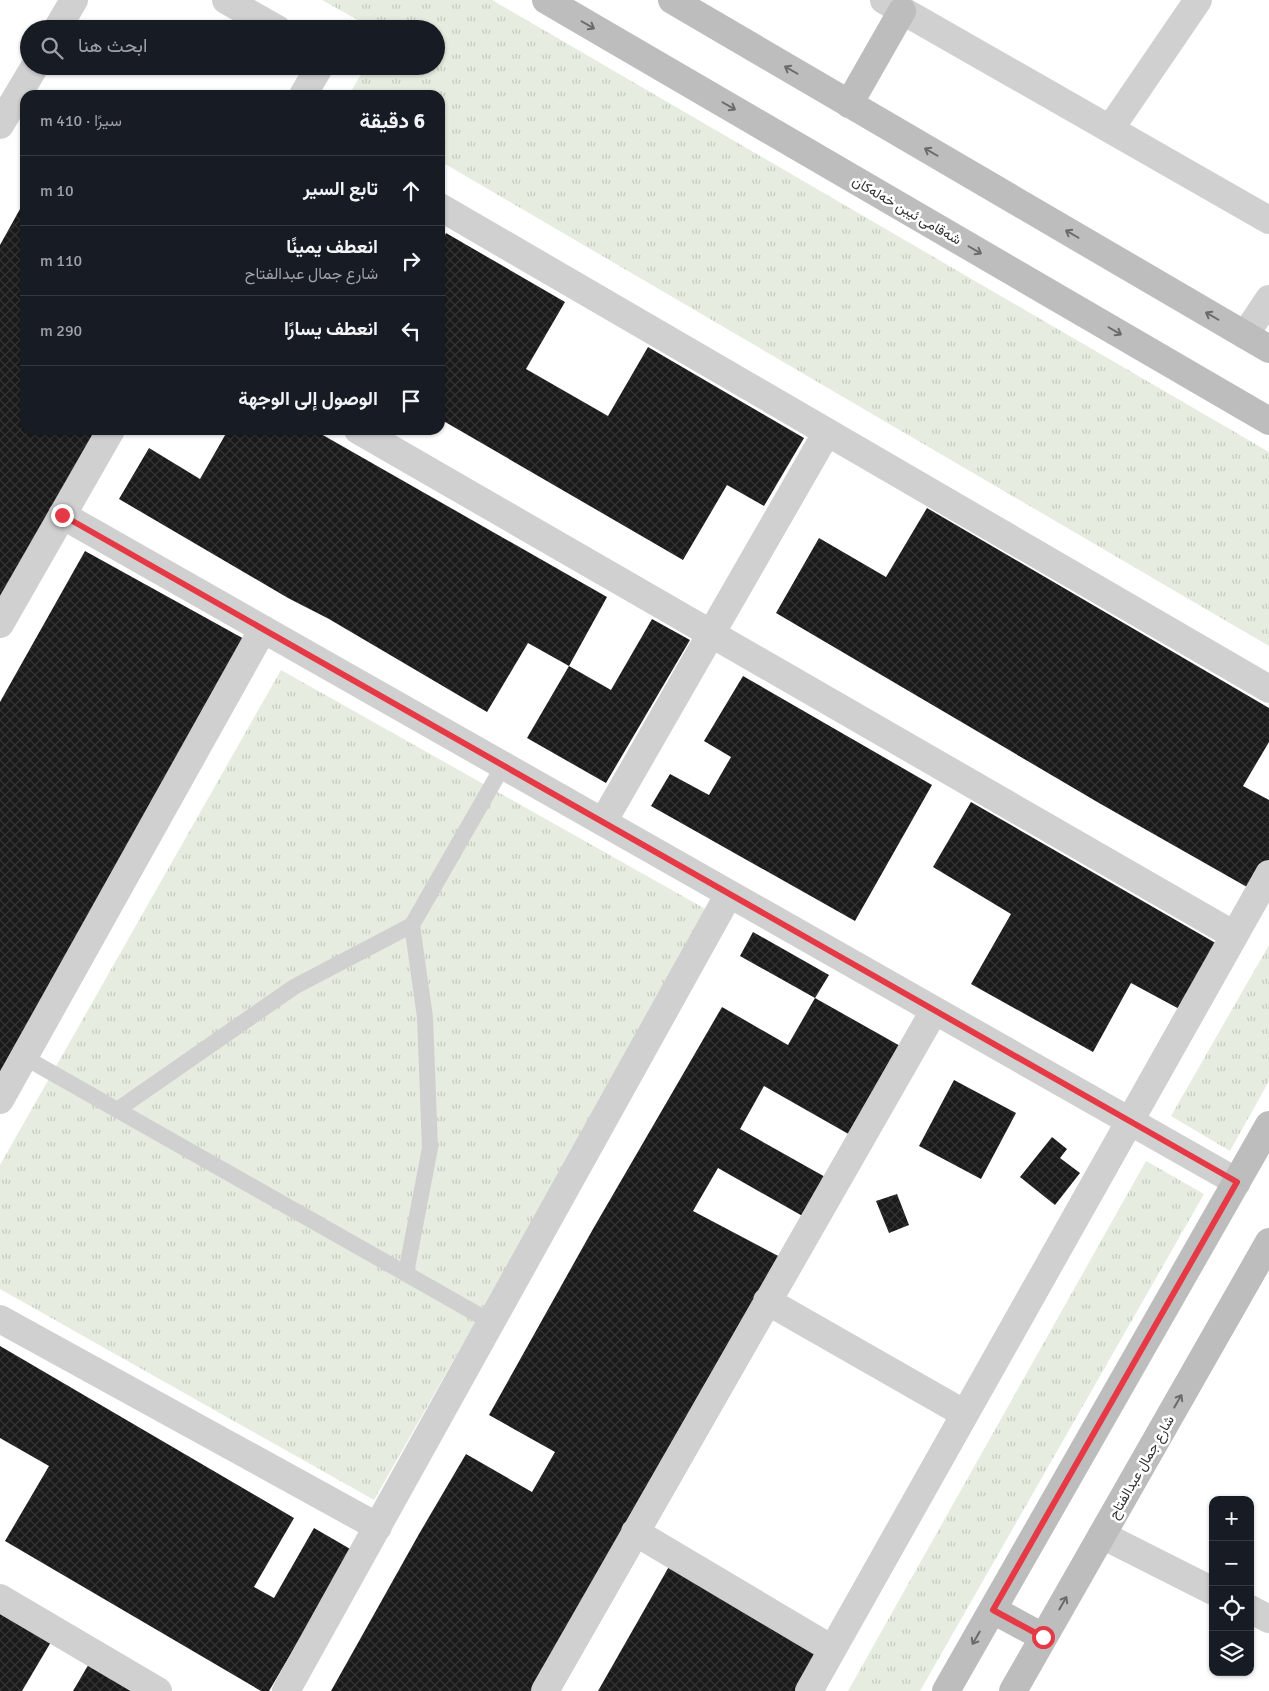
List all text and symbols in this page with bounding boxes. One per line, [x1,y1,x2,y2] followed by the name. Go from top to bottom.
[20,20,445,75] search box
[581,20,595,30] one-way arrow
[38,34,66,62] icon: search
[78,34,147,58] text: ابحث هنا
[784,64,798,74] one-way arrow
[721,102,735,112] one-way arrow
[360,108,425,134] text: 6 دقيقة
[40,111,122,131] text: سيرًا · 410 m
[925,146,939,156] one-way arrow
[849,172,964,249] street label: شەقامی ئیبن خەلەکان
[303,177,378,201] text: تابع السير
[397,177,425,205] icon: ahead
[40,181,74,201] text: 10 m
[1065,228,1079,238] one-way arrow
[286,235,378,259] text: انعطف يمينًا
[967,245,981,255] one-way arrow
[397,247,425,275] icon: right
[40,251,82,271] text: 110 m
[245,264,378,284] text: شارع جمال عبدالفتاح
[1205,310,1219,320] one-way arrow
[284,317,378,341] text: انعطف يسارًا
[397,317,425,345] icon: left
[40,321,82,341] text: 290 m
[1108,327,1122,337] one-way arrow
[238,387,378,411] text: الوصول إلى الوجهة
[397,387,425,415] icon: arrive
[51,504,74,527] route end
[1174,1395,1184,1409] one-way arrow
[1105,1413,1180,1523] street label: شارع جمال عبدالفتاح
[1209,1496,1254,1676] map controls
[1209,1496,1254,1541] button: +
[1209,1541,1254,1586] button: −
[1209,1586,1254,1631] button: locate
[1059,1596,1068,1611] one-way arrow
[1032,1626,1055,1649] route start
[971,1631,981,1645] one-way arrow
[1209,1631,1254,1676] button: layers

